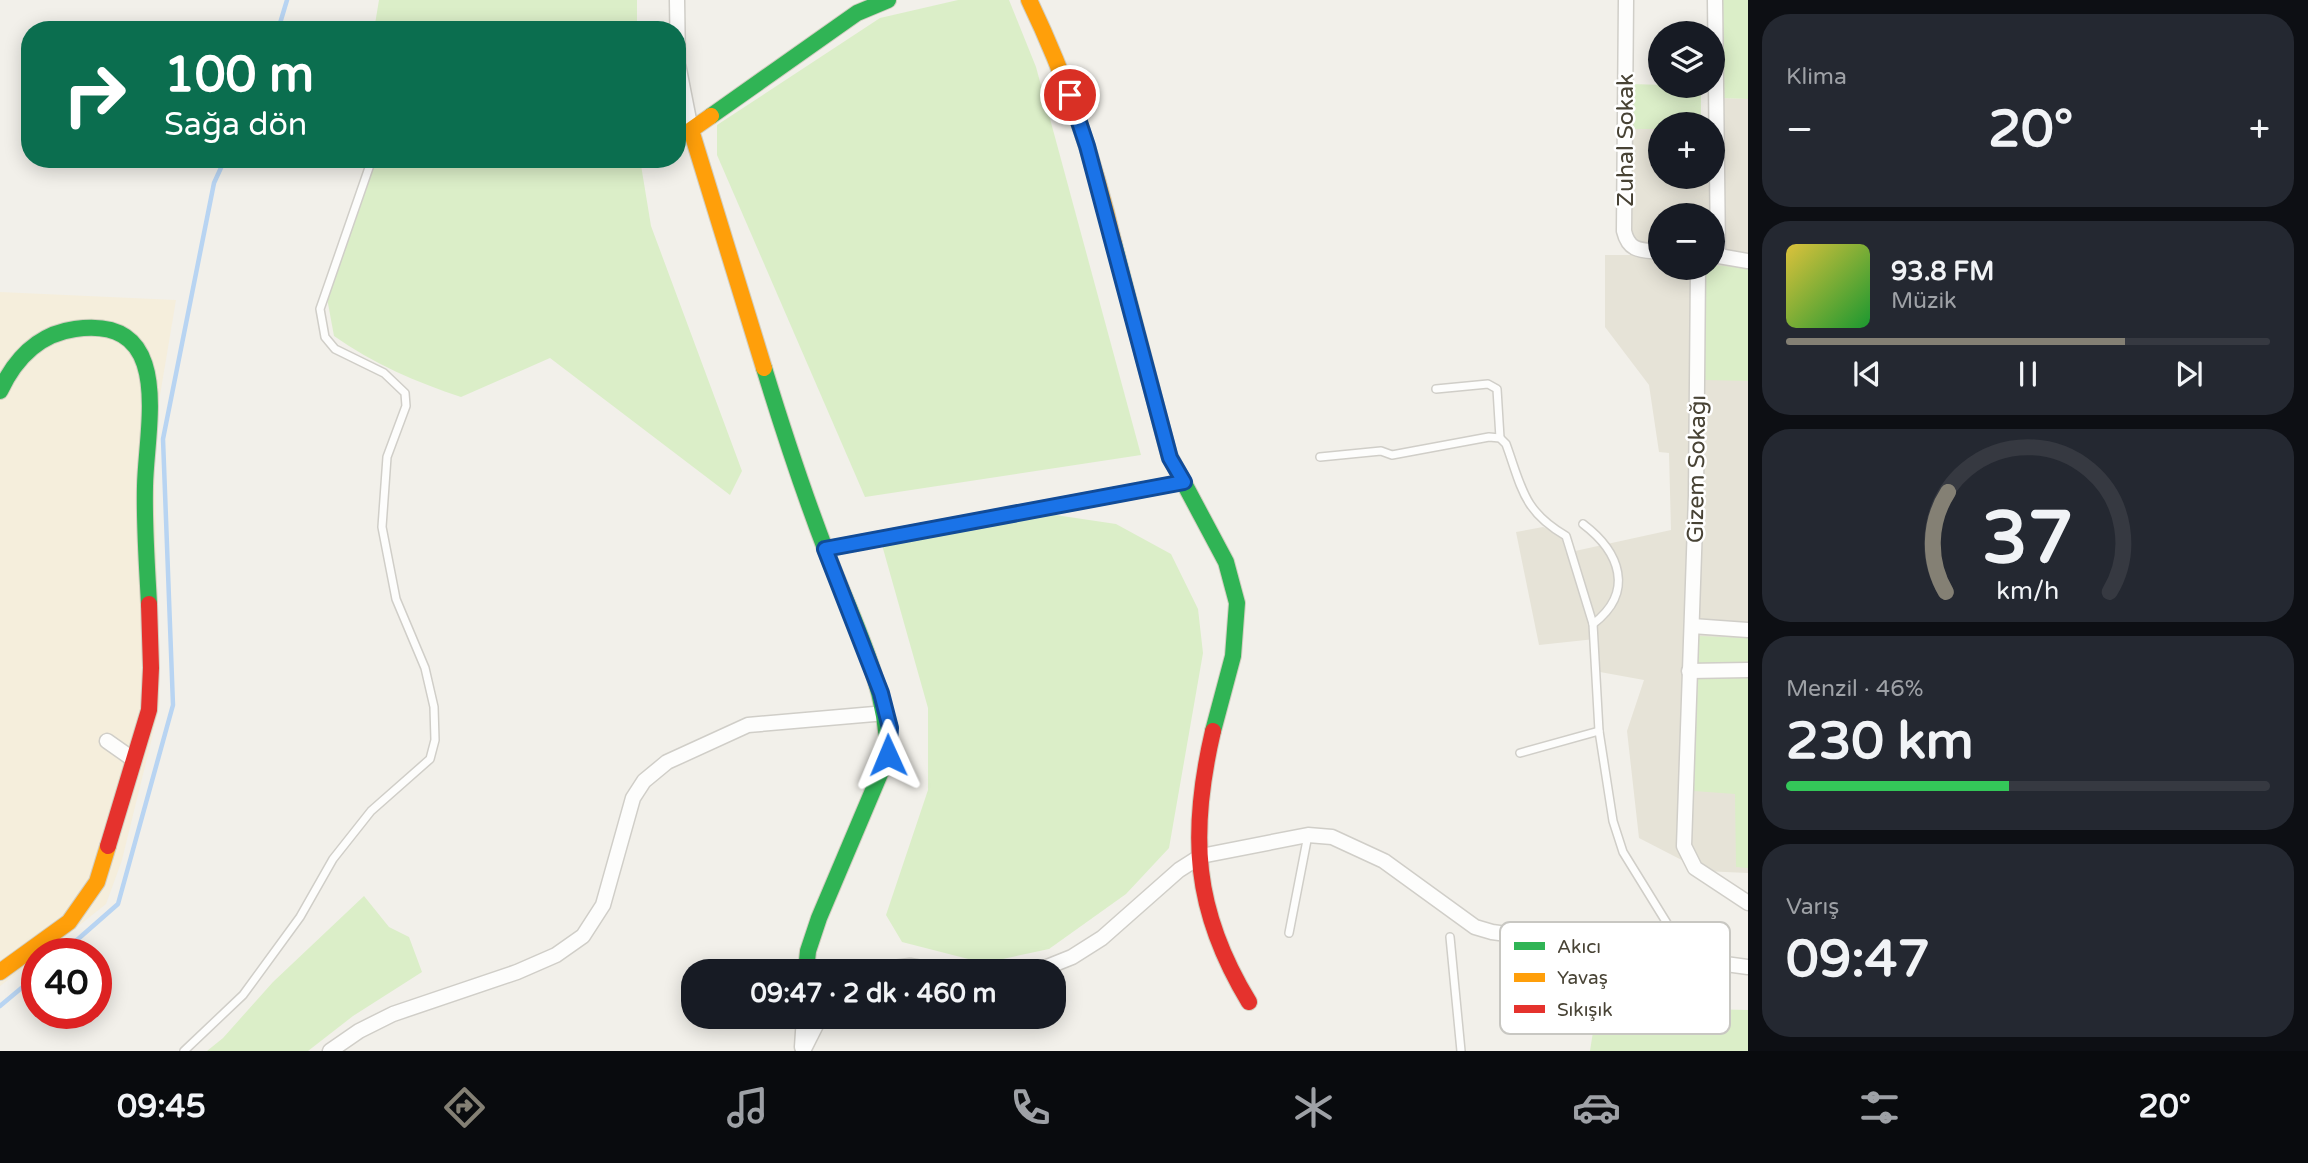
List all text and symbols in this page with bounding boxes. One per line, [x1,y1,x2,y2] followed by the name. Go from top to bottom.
[1648,21,1725,280] map controls
[1648,21,1725,98] button: layers
[164,46,314,105] text: 100 m
[49,49,140,140] icon: right
[1786,63,1847,91] text: Klima
[1040,65,1100,125] pin
[1612,73,1640,207] street label: Zuhal Sokak
[1051,76,1089,114] icon: arrive
[1988,98,2073,161] text: 20°
[164,106,307,144] text: Sağa dön
[1786,107,1813,153] text: −
[2249,107,2270,153] text: +
[1648,112,1725,189] button: +
[1648,203,1725,280] button: −
[1891,256,1994,287] text: 93.8 FM
[1891,287,1957,315] text: Müzik
[1848,355,1886,393] icon: previous
[2009,355,2047,393] icon: pause
[2170,355,2208,393] icon: next
[1682,395,1712,543] street label: Gizem Sokağı
[1982,495,2074,583] text: 37
[1997,575,2059,605] text: km/h
[1786,675,1923,703] text: Menzil · 46%
[1786,710,1974,773] text: 230 km
[851,718,925,792] position arrow
[1786,893,1839,921] text: Varış
[1500,922,1730,1034] legend
[1786,928,1930,991] text: 09:47
[1557,936,1601,958] text: Akıcı
[21,938,112,1029] speed limit sign: 40
[1557,967,1608,989] text: Yavaş
[751,978,996,1009] text: 09:47 · 2 dk · 460 m
[1557,999,1613,1021] text: Sıkışık
[440,1083,489,1132] icon: directions
[723,1083,772,1132] icon: music
[1006,1083,1055,1132] icon: phone
[1289,1083,1338,1132] icon: climate
[1572,1083,1621,1132] icon: car
[1855,1083,1904,1132] icon: filters
[117,1088,206,1126] text: 09:45
[2139,1088,2191,1126] text: 20°

